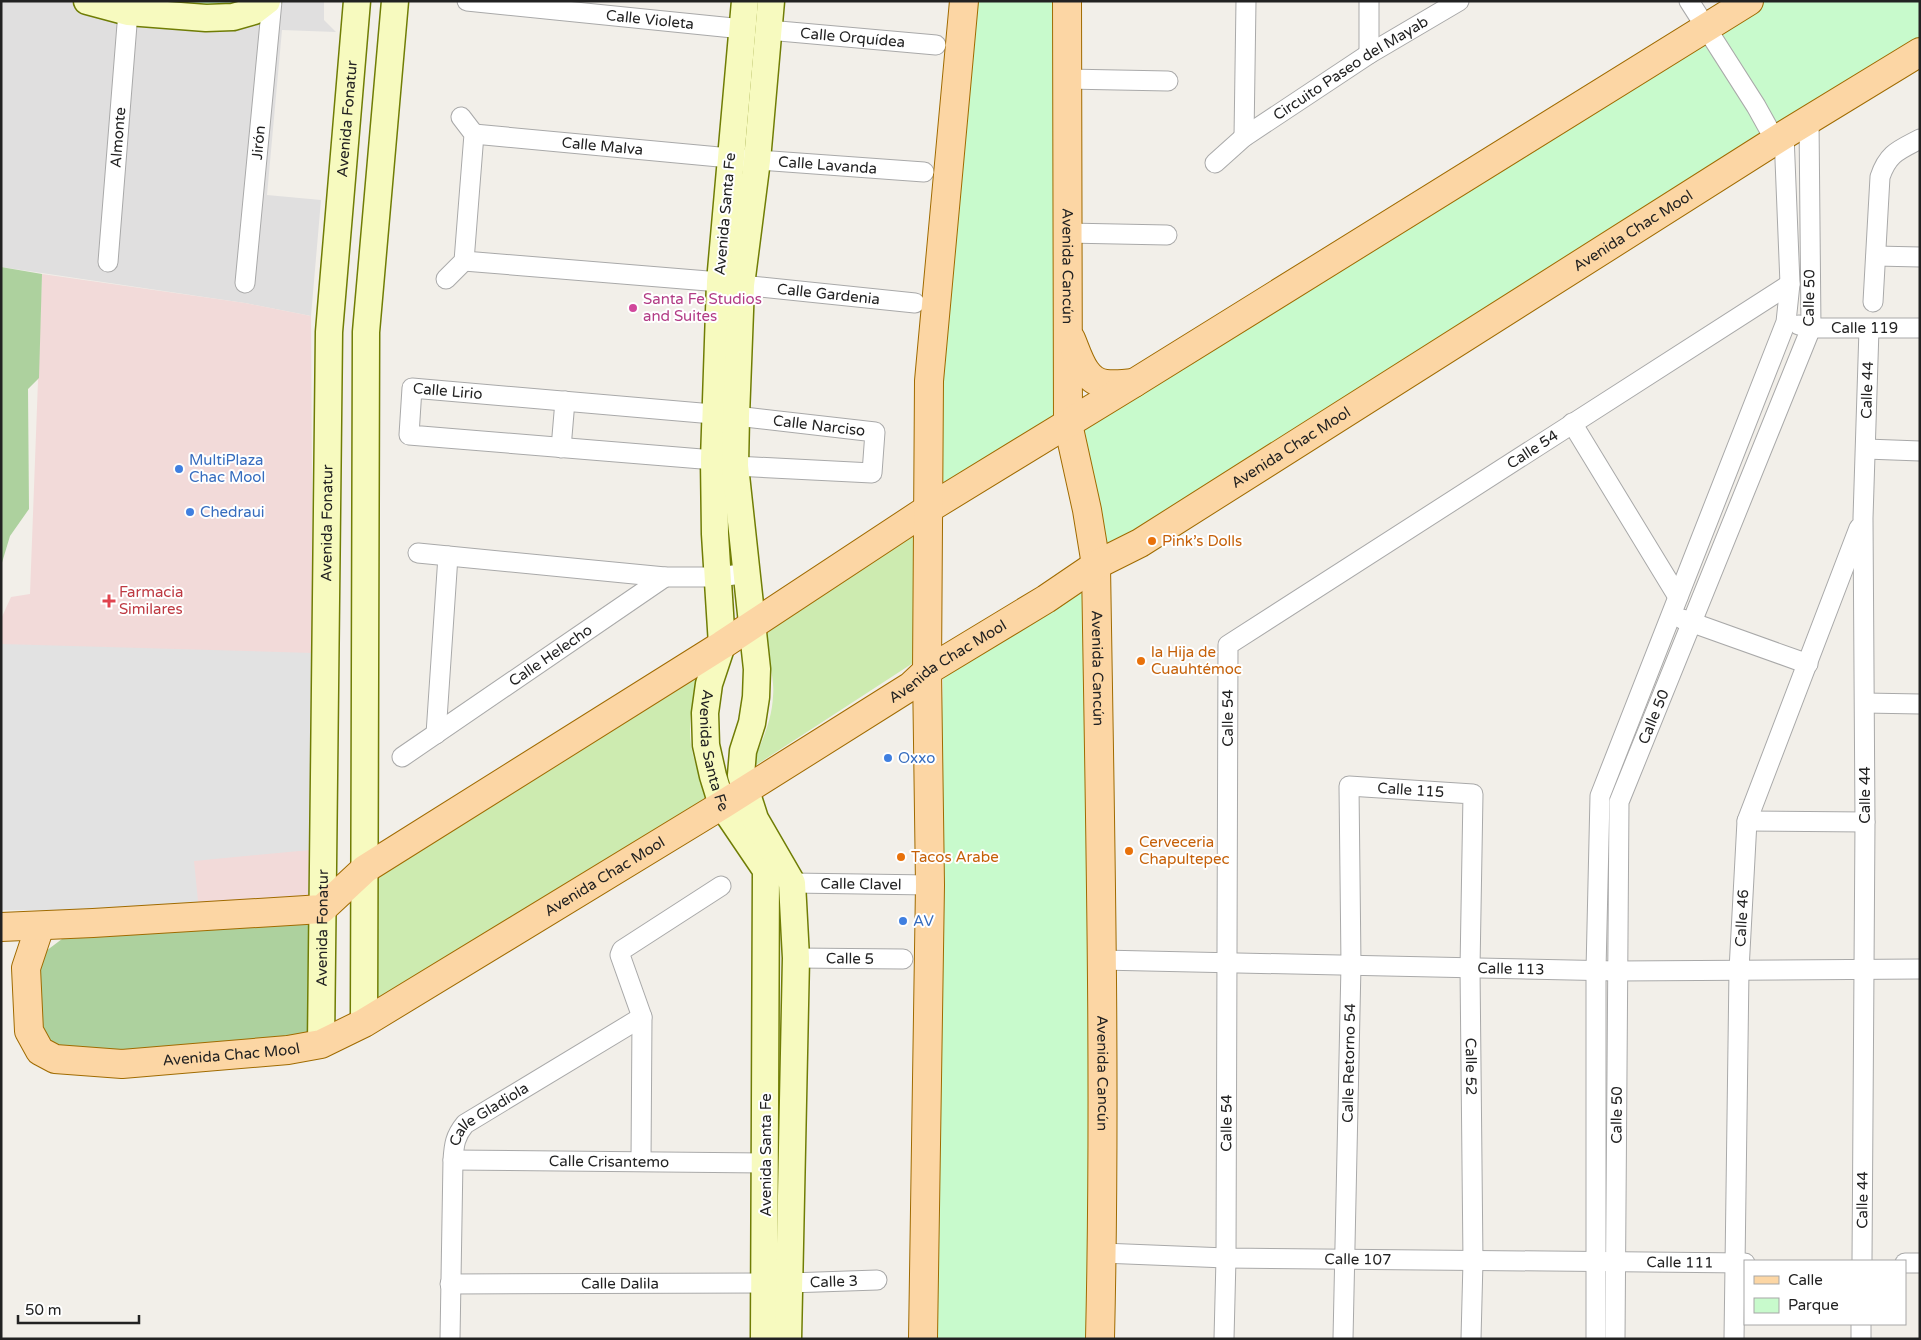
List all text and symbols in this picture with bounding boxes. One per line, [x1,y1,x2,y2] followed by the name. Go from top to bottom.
[605,6,695,33] street label: Calle Violeta
[1270,12,1431,124] street label: Circuito Paseo del Mayab
[800,24,906,51] street label: Calle Orquídea
[333,59,361,178] street label: Avenida Fonatur
[107,106,129,168] street label: Almonte
[248,125,269,161] street label: Jirón
[561,133,644,159] street label: Calle Malva
[711,152,739,276] street label: Avenida Santa Fe
[778,153,878,178] street label: Calle Lavanda
[1570,186,1696,275] street label: Avenida Chac Mool
[1058,208,1077,324] street label: Avenida Cancún
[1799,269,1819,327] street label: Calle 50
[776,280,881,308] street label: Calle Gardenia
[643,290,762,325] place label: Santa Fe Studios and Suites
[627,302,639,314] marker: Santa Fe Studios and Suites
[1831,319,1898,337] street label: Calle 119
[1857,361,1877,419] street label: Calle 44
[412,379,483,403] street label: Calle Lirio
[1228,403,1354,492] street label: Avenida Chac Mool
[772,411,866,440] street label: Calle Narciso
[1503,426,1562,473] street label: Calle 54
[189,451,265,486] place label: MultiPlaza Chac Mool
[173,463,185,475] marker: MultiPlaza Chac Mool
[317,464,337,582] street label: Avenida Fonatur
[200,503,265,521] place label: Chedraui
[184,506,196,518] marker: Chedraui
[1162,532,1242,550] place label: Pink’s Dolls
[1146,535,1158,547] marker: Pink’s Dolls
[119,583,184,618] place label: Farmacia Similares
[103,595,115,607] marker: Farmacia Similares
[1088,610,1108,726] street label: Avenida Cancún
[885,616,1010,707] street label: Avenida Chac Mool
[505,621,596,690] street label: Calle Helecho
[1151,643,1242,678] place label: la Hija de Cuauhtémoc
[1135,655,1147,667] marker: la Hija de Cuauhtémoc
[1634,687,1673,747] street label: Calle 50
[696,688,733,815] street label: Avenida Santa Fe
[1219,689,1237,747] street label: Calle 54
[898,749,935,767] place label: Oxxo
[882,752,894,764] marker: Oxxo
[1856,766,1874,824] street label: Calle 44
[1377,779,1445,801] street label: Calle 115
[541,833,668,920] street label: Avenida Chac Mool
[1139,833,1229,868] place label: Cerveceria Chapultepec
[1123,845,1135,857] marker: Cerveceria Chapultepec
[911,848,999,866] place label: Tacos Arabe
[895,851,907,863] marker: Tacos Arabe
[313,869,332,987] street label: Avenida Fonatur
[820,874,902,894] street label: Calle Clavel
[1731,889,1752,947] street label: Calle 46
[913,912,935,930] place label: AV
[897,915,909,927] marker: AV
[826,949,874,968] street label: Calle 5
[1477,959,1545,978] street label: Calle 113
[1339,1003,1359,1123] street label: Calle Retorno 54
[1093,1015,1112,1131] street label: Avenida Cancún
[1462,1038,1480,1096] street label: Calle 52
[162,1039,301,1070] street label: Avenida Chac Mool
[446,1079,532,1148] street label: Calle Gladiola
[1607,1086,1626,1144] street label: Calle 50
[757,1093,775,1217] street label: Avenida Santa Fe
[1217,1094,1236,1152] street label: Calle 54
[549,1152,669,1171] street label: Calle Crisantemo
[1853,1171,1872,1229] street label: Calle 44
[1324,1250,1392,1269] street label: Calle 107
[1646,1253,1713,1272] street label: Calle 111
[1744,1260,1906,1325] legend
[1788,1271,1823,1289] text: Calle
[810,1272,858,1291] street label: Calle 3
[581,1274,659,1293] street label: Calle Dalila
[18,1292,139,1324] scale bar
[1788,1296,1839,1314] text: Parque
[25,1301,62,1319] text: 50 m

